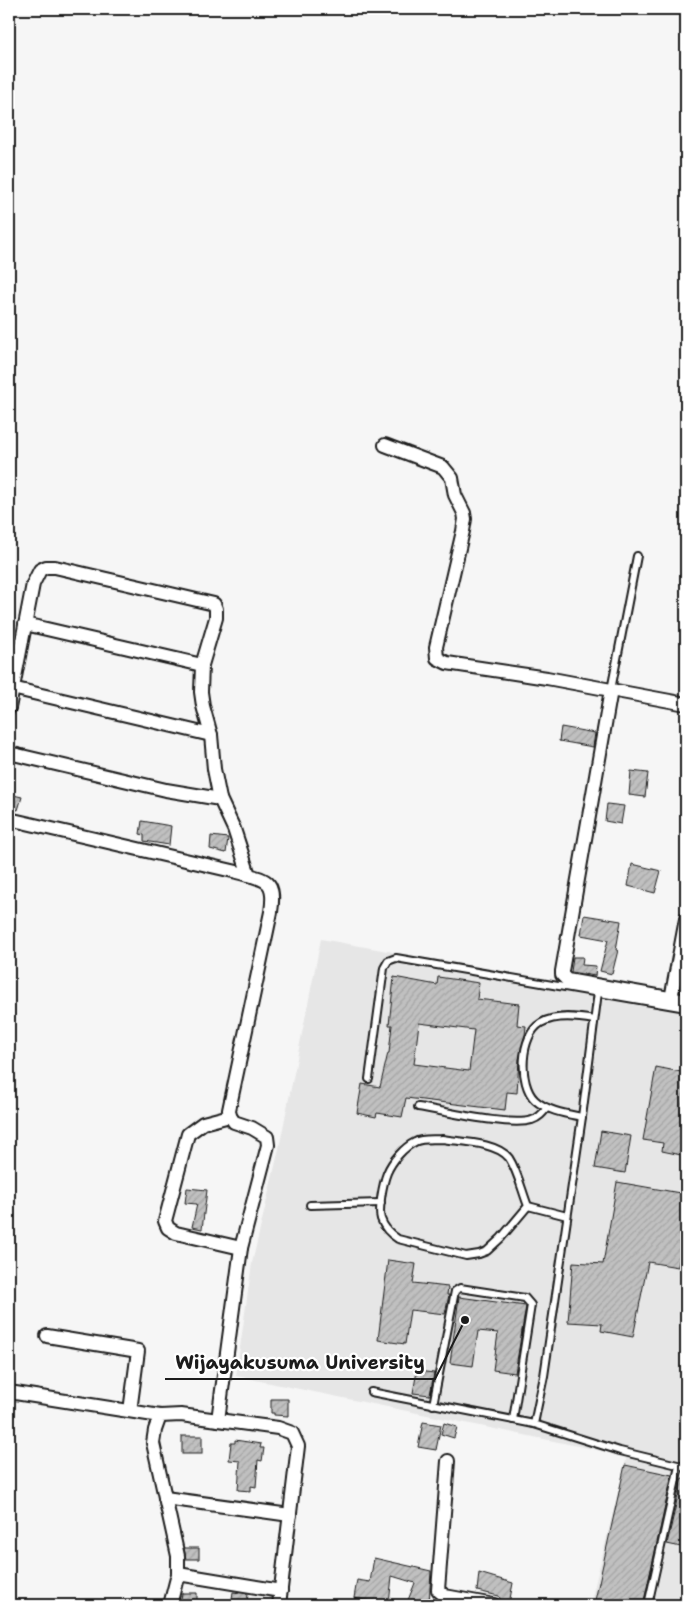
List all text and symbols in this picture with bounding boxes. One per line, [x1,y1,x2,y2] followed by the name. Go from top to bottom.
[165,1345,435,1379] callout: Wijayakusuma University
[175,1350,425,1375] text: Wijayakusuma University

